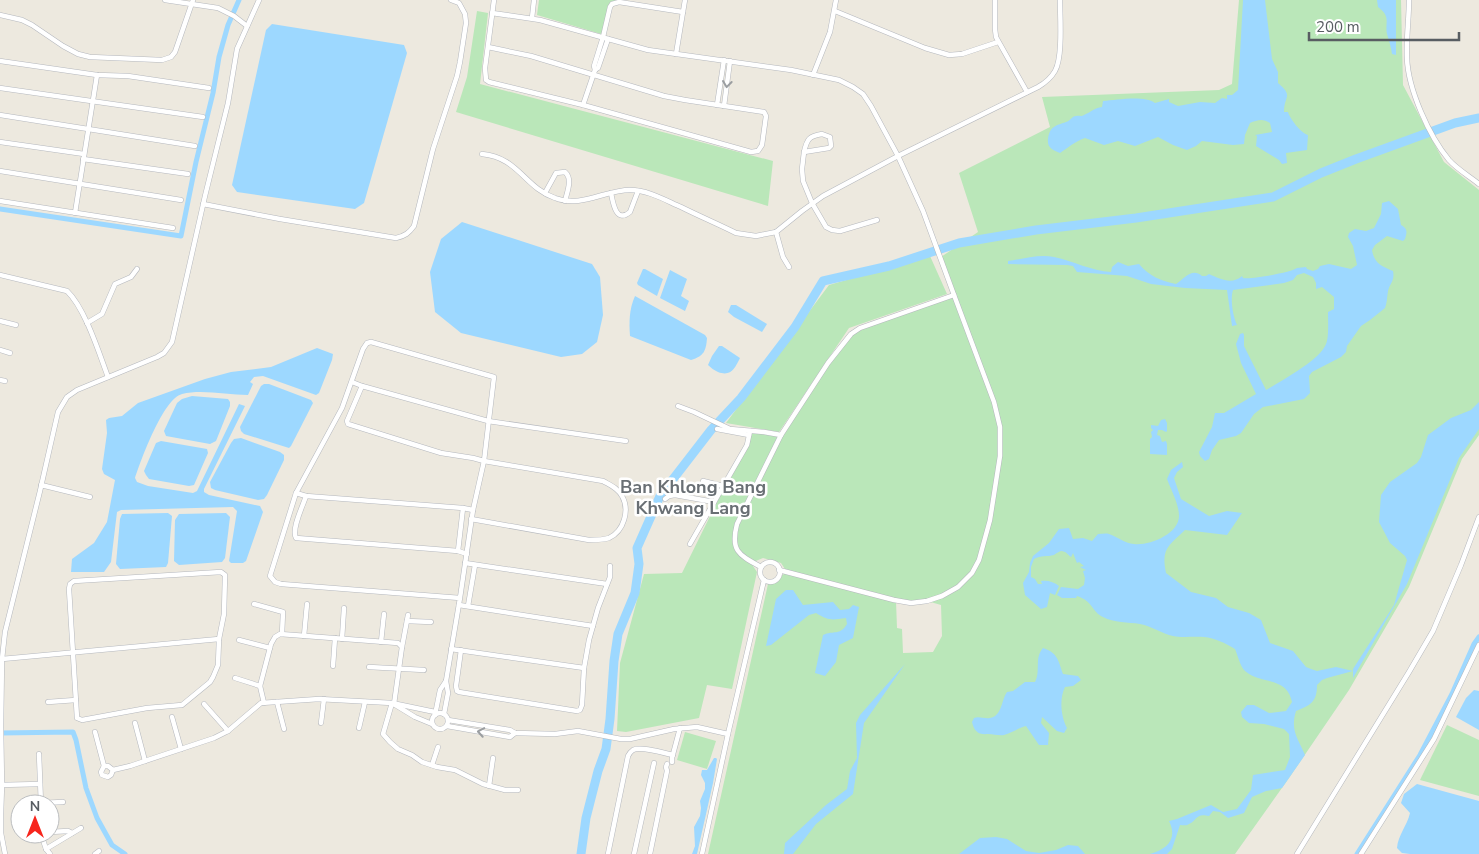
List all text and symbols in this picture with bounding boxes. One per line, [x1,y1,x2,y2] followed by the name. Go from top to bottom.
[1309,10,1459,42] scale bar
[1316,17,1360,37] text: 200 m
[722,80,733,88] one-way arrow
[620,475,766,520] district label: Ban Khlong Bang Khwang Lang
[477,728,486,738] one-way arrow
[10,794,60,844] north arrow
[30,797,40,816] text: N

